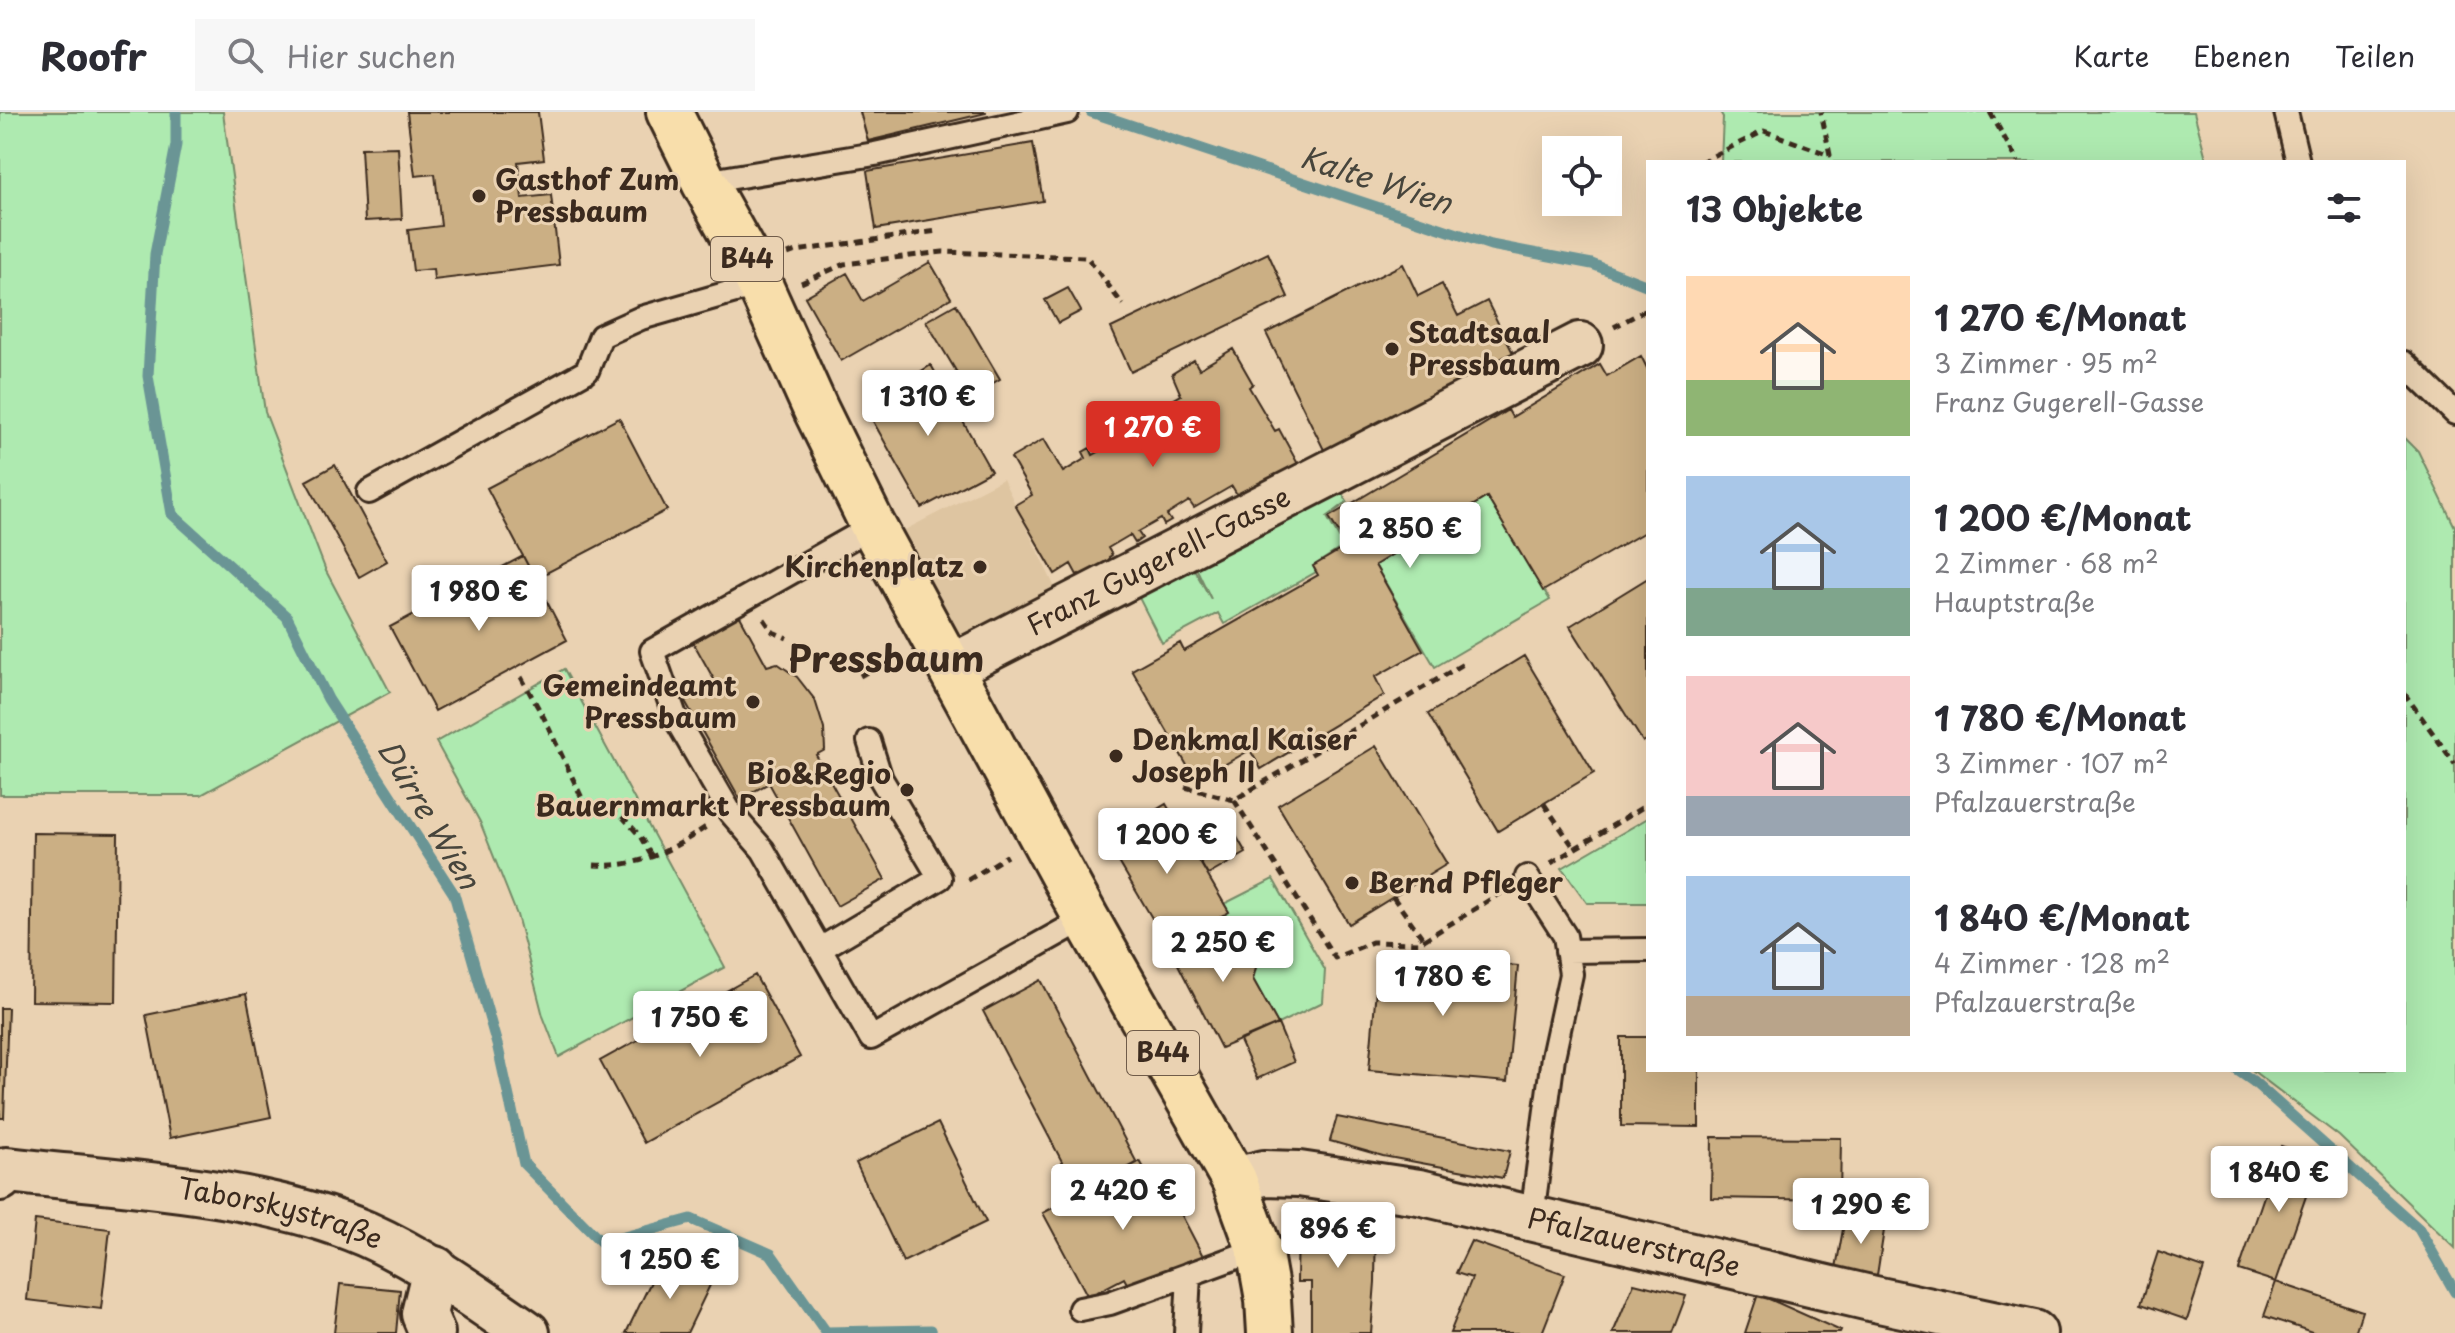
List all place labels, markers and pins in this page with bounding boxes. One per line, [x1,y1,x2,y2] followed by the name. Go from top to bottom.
[495,157,679,232] place label: Gasthof Zum Pressbaum
[470,187,488,205] marker: Gasthof Zum Pressbaum
[1408,310,1561,385] place label: Stadtsaal Pressbaum
[1383,340,1401,358] marker: Stadtsaal Pressbaum
[854,370,1002,438] pin: 1 310 €
[1079,401,1227,469] pin: 1 270 €
[1336,502,1484,570] pin: 2 850 €
[785,544,964,587] place label: Kirchenplatz
[971,558,989,576] marker: Kirchenplatz
[405,565,553,633] pin: 1 980 €
[542,663,737,738] place label: Gemeindeamt Pressbaum
[744,693,762,711] marker: Gemeindeamt Pressbaum
[1132,717,1357,792] place label: Denkmal Kaiser Joseph II
[1107,747,1125,765] marker: Denkmal Kaiser Joseph II
[535,751,891,826] place label: Bio&Regio Bauernmarkt Pressbaum
[898,781,916,799] marker: Bio&Regio Bauernmarkt Pressbaum
[1093,808,1241,876] pin: 1 200 €
[1368,860,1563,903] place label: Bernd Pfleger
[1343,874,1361,892] marker: Bernd Pfleger
[1149,916,1297,984] pin: 2 250 €
[1369,950,1517,1018] pin: 1 780 €
[626,991,774,1059] pin: 1 750 €
[2205,1146,2353,1214] pin: 1 840 €
[1049,1164,1197,1232] pin: 2 420 €
[1787,1178,1935,1246] pin: 1 290 €
[1282,1202,1394,1270] pin: 896 €
[596,1233,744,1301] pin: 1 250 €

